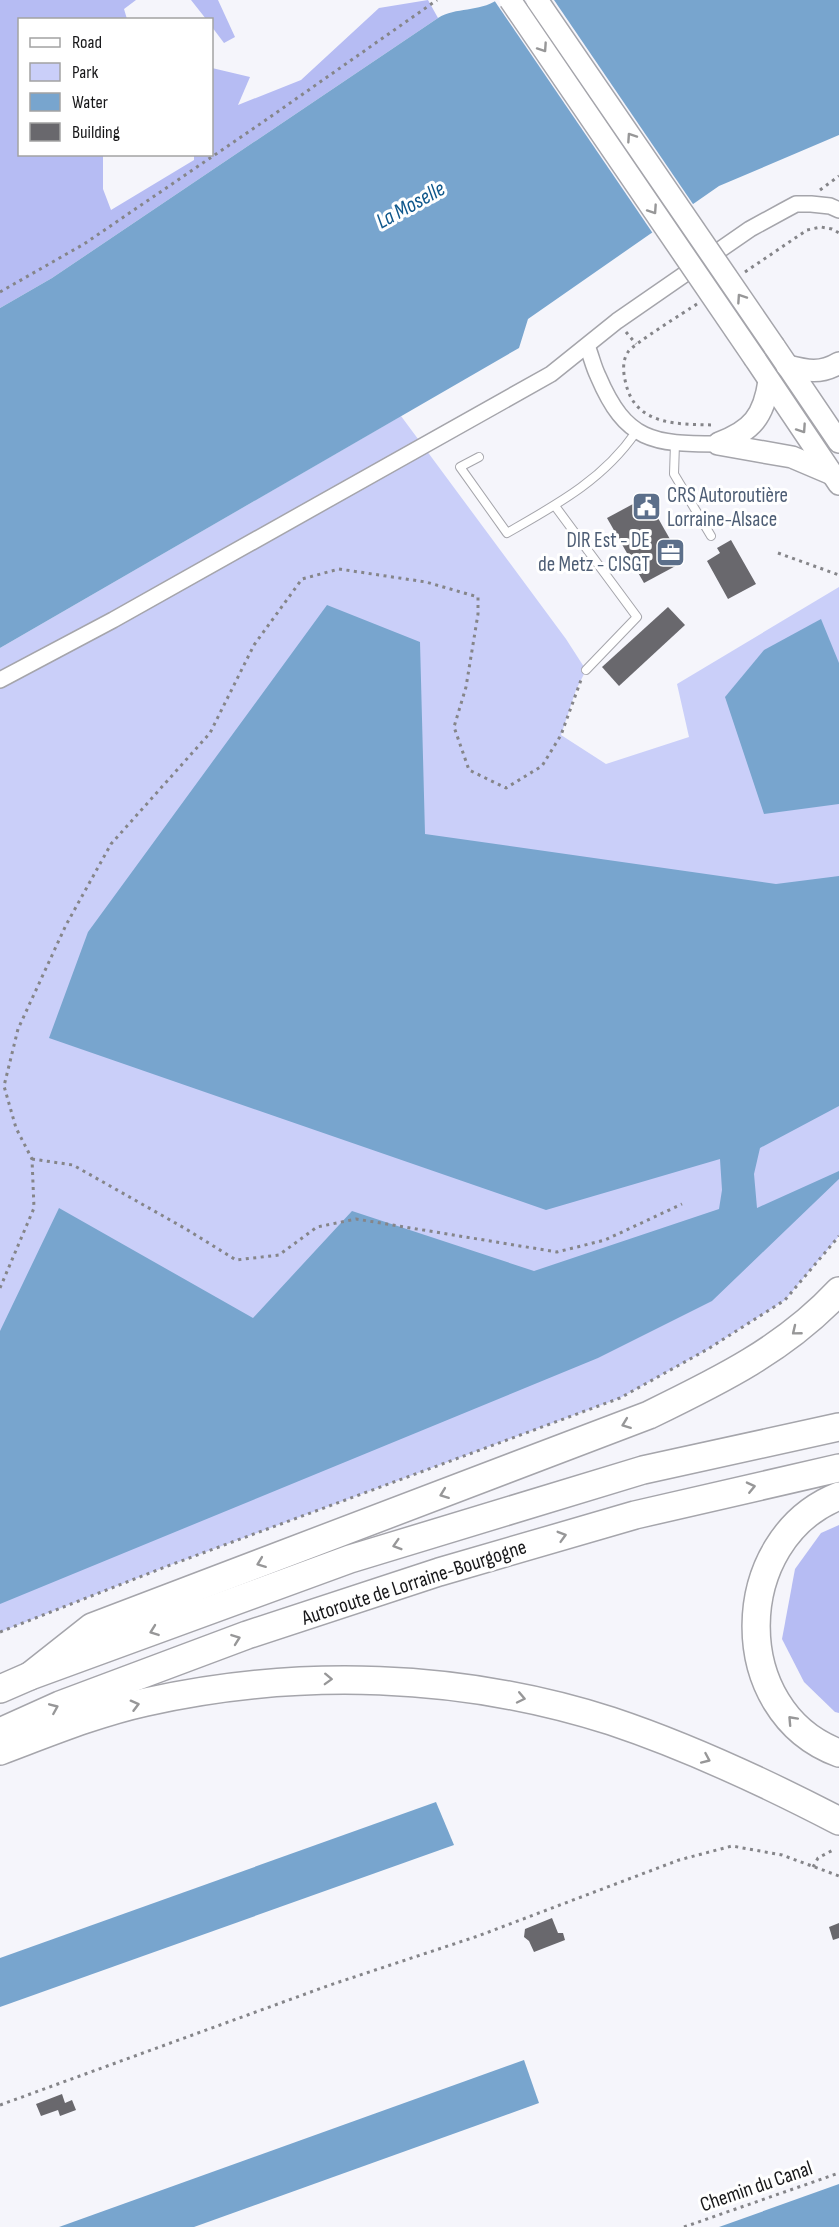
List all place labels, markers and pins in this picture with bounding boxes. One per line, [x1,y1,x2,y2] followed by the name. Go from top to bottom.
[667,483,788,532] place label: CRS Autoroutière Lorraine-Alsace
[630,491,662,523] public building icon: CRS Autoroutière Lorraine-Alsace
[538,528,650,577] place label: DIR Est - DE de Metz - CISGT
[655,536,687,568] office icon: DIR Est - DE de Metz - CISGT

